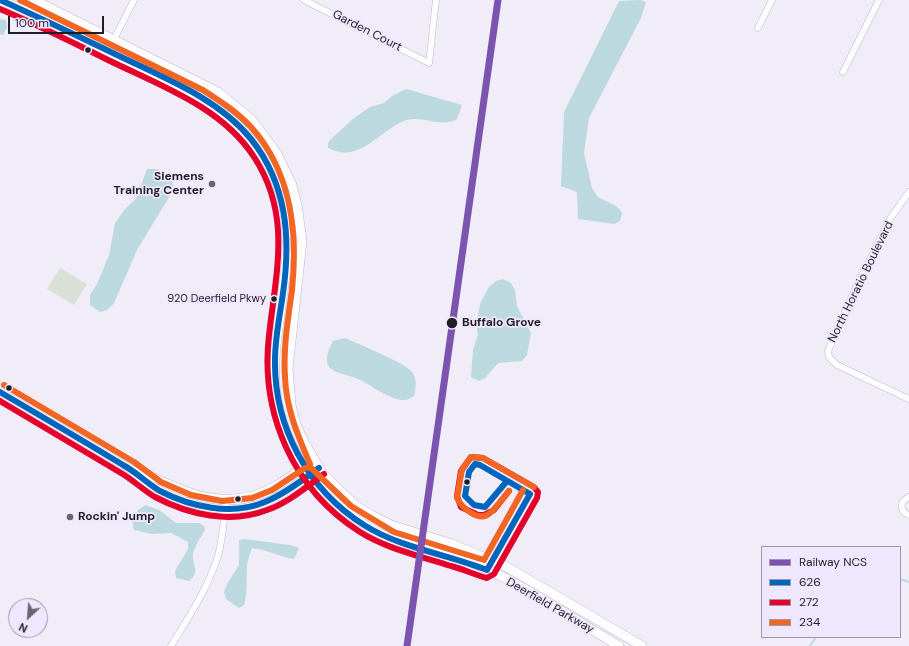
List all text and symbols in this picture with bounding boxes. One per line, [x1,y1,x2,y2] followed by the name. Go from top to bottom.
[330,7,404,55] street label: Garden Court
[10,8,106,34] scale bar
[15,15,49,31] text: 100 m
[83,45,93,55] unlabelled marker
[113,170,204,198] place label: Siemens Training Center
[207,179,217,189] marker: Siemens Training Center
[825,219,897,345] street label: North Horatio Boulevard
[167,292,266,306] place label: 920 Deerfield Pkwy
[269,294,279,304] marker: 920 Deerfield Pkwy
[445,316,459,330] marker: Buffalo Grove
[462,316,541,330] place label: Buffalo Grove
[4,383,14,393] unlabelled marker
[462,477,472,487] unlabelled marker
[233,494,243,504] unlabelled marker
[78,510,155,524] place label: Rockin' Jump
[65,512,75,522] marker: Rockin' Jump
[761,546,901,638] legend
[799,554,867,570] text: Railway NCS
[799,574,821,590] text: 626
[504,575,596,637] street label: Deerfield Parkway
[799,594,819,610] text: 272
[8,598,48,638] north arrow
[799,614,820,630] text: 234
[17,620,30,636] text: N

